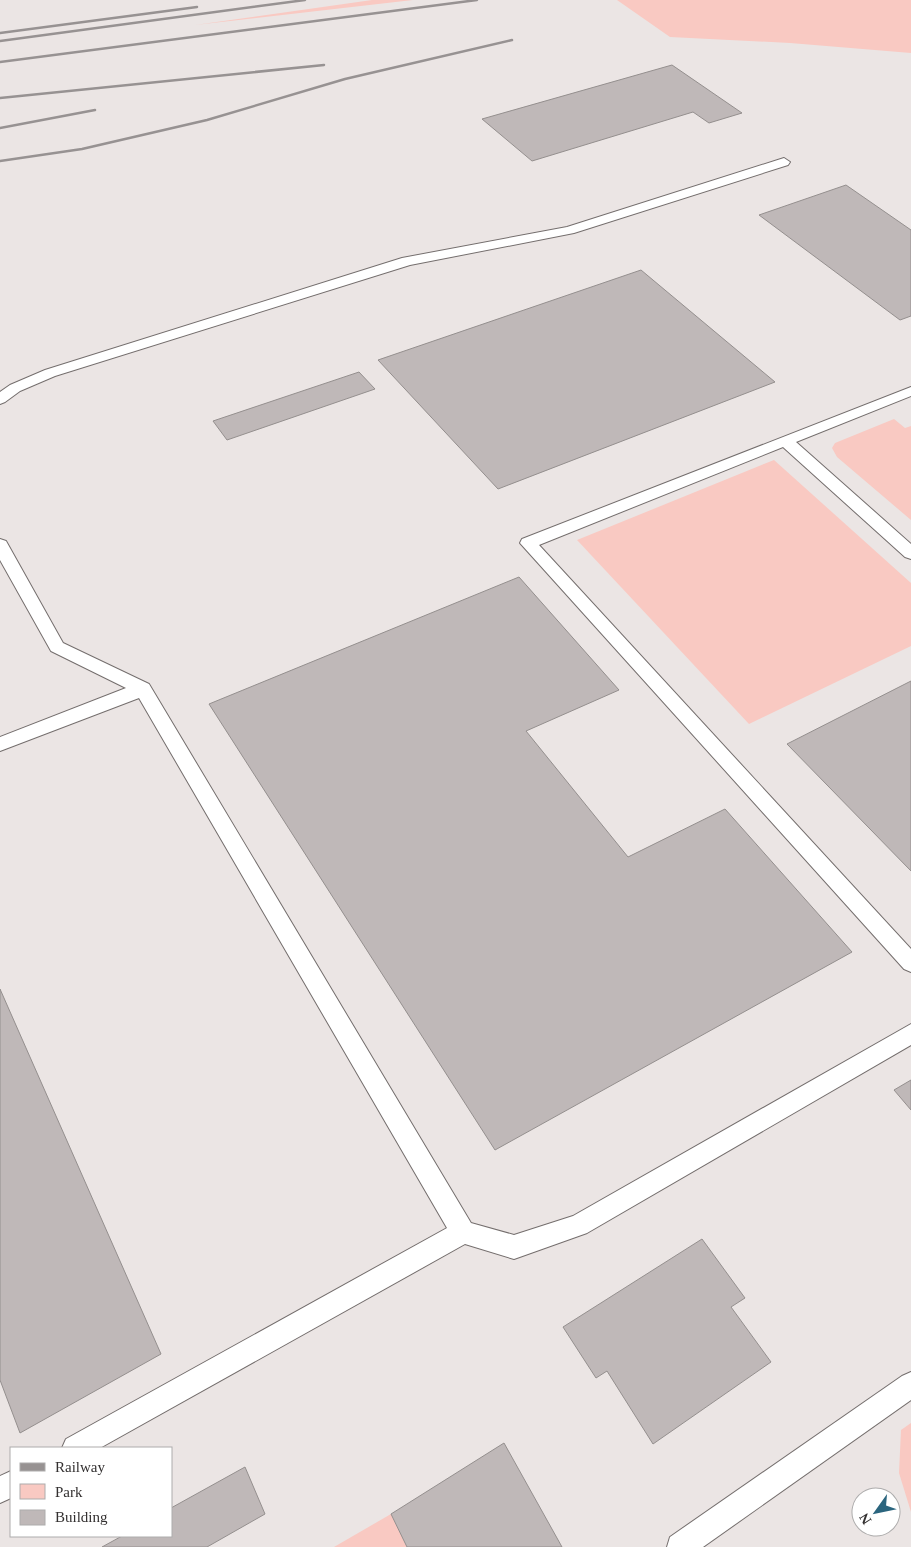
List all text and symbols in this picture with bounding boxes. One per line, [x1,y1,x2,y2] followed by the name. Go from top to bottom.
[10,1447,172,1537] legend
[55,1459,105,1475] text: Railway
[55,1484,83,1500] text: Park
[851,1487,901,1537] north arrow
[55,1509,108,1525] text: Building
[856,1510,875,1527] text: N

